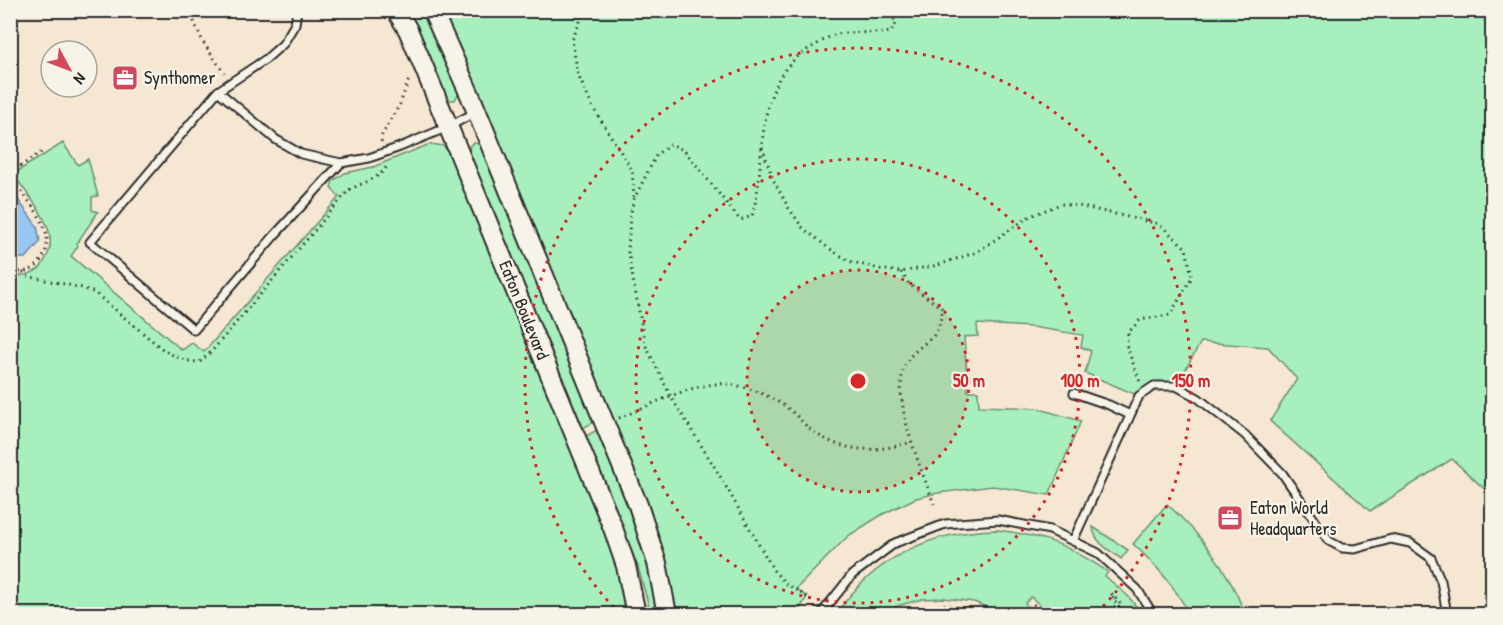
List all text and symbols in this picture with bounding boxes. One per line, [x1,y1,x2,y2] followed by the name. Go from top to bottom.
[39,39,99,99] north arrow
[110,63,140,93] office icon: Synthomer
[144,65,215,90] place label: Synthomer
[69,68,91,90] text: N
[493,257,556,363] street label: Eaton Boulevard
[953,368,985,393] text: 50 m
[1060,368,1100,393] text: 100 m
[1172,368,1210,393] text: 150 m
[848,371,868,391] centre of rings
[1250,495,1336,541] place label: Eaton World Headquarters
[1215,503,1245,533] office icon: Eaton World Headquarters

